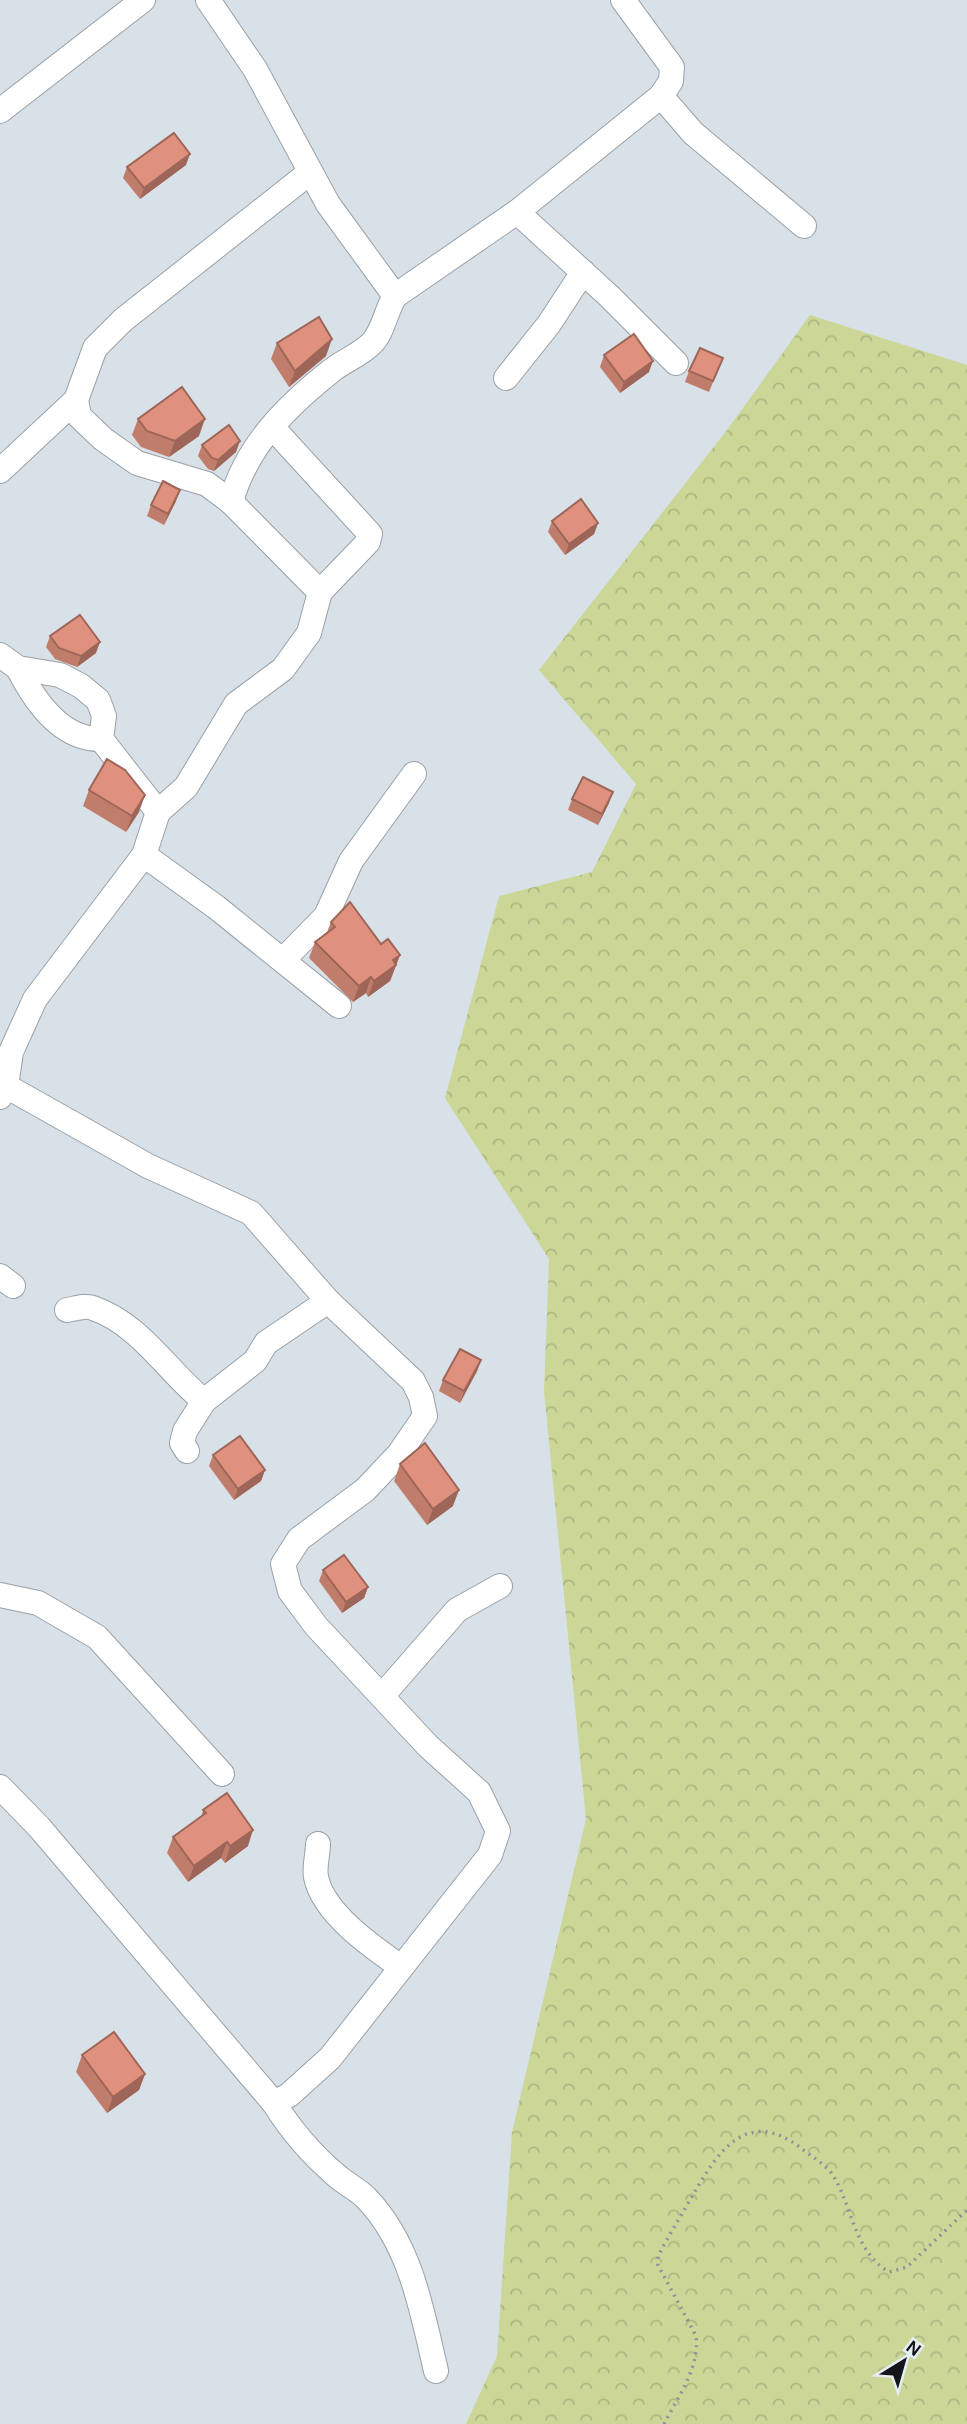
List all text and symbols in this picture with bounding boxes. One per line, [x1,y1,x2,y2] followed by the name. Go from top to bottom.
[869,2326,939,2396] north arrow
[902,2335,926,2361] text: N

